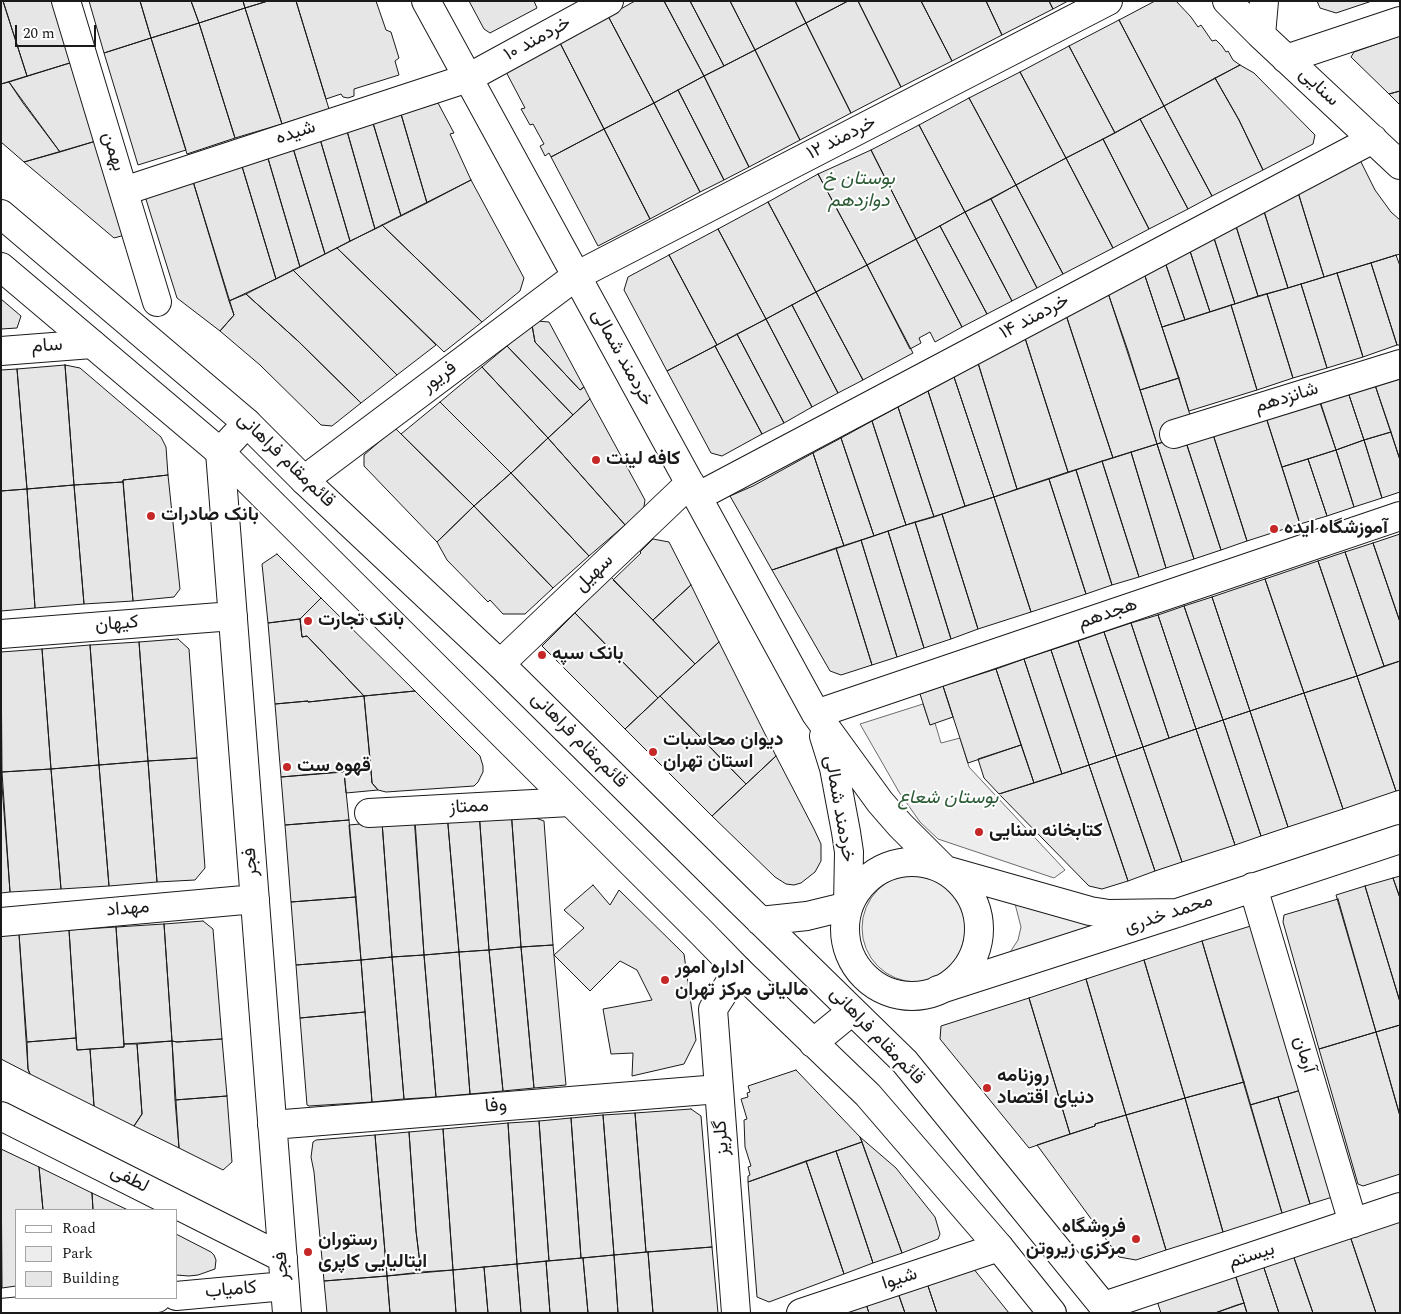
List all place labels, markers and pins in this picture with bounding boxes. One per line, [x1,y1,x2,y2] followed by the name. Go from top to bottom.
[606,449,680,471] place label: کافه لینت
[590,454,602,466] marker: کافه لینت
[161,505,259,527] place label: بانک صادرات
[145,510,157,522] marker: بانک صادرات
[1284,518,1388,540] place label: آموزشگاه ایده
[1268,523,1280,535] marker: آموزشگاه ایده
[318,610,404,632] place label: بانک تجارت
[302,615,314,627] marker: بانک تجارت
[552,644,624,666] place label: بانک سپه
[536,649,548,661] marker: بانک سپه
[663,730,784,774] place label: دیوان محاسبات استان تهران
[647,746,659,758] marker: دیوان محاسبات استان تهران
[297,756,371,778] place label: قهوه ست
[281,761,293,773] marker: قهوه ست
[989,821,1103,843] place label: كتابخانه سنایی
[973,826,985,838] marker: كتابخانه سنایی
[675,958,809,1002] place label: اداره امور مالیاتی مرکز تهران
[659,974,671,986] marker: اداره امور مالیاتی مرکز تهران
[997,1066,1094,1110] place label: روزنامه دنیای اقتصاد
[981,1082,993,1094] marker: روزنامه دنیای اقتصاد
[1026,1217,1126,1261] place label: فروشگاه مرکزى زیروتن
[318,1230,427,1274] place label: رستوران ایتالیایی کاپری
[1130,1233,1142,1245] marker: فروشگاه مرکزى زیروتن
[302,1246,314,1258] marker: رستوران ایتالیایی کاپری

